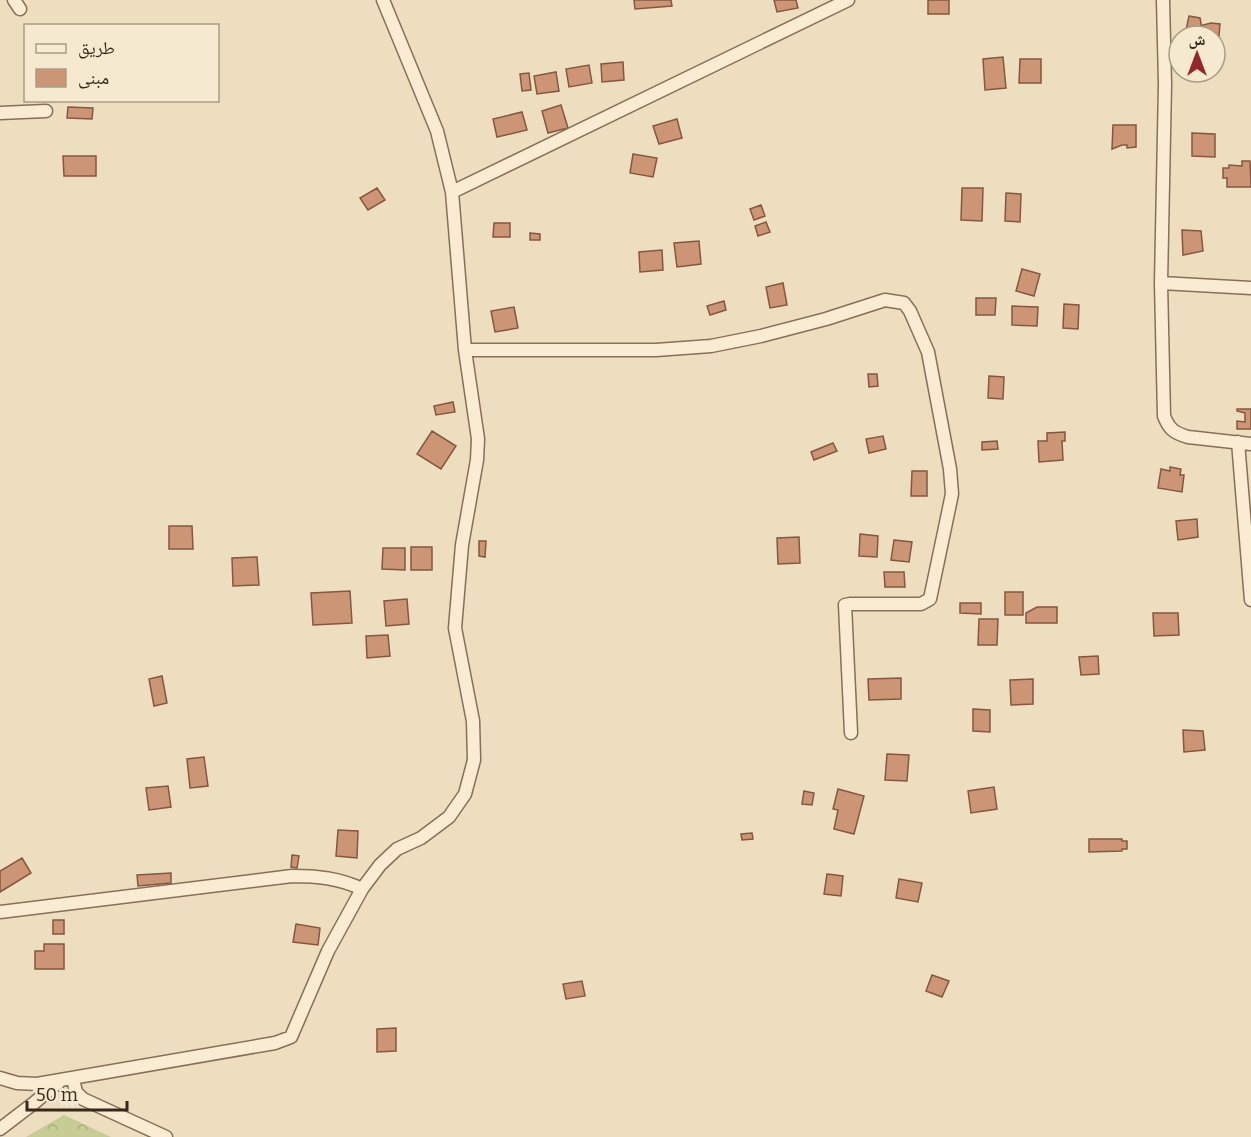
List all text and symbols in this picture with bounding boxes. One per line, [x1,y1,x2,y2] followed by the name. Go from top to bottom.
[24,24,219,102] legend
[1167,24,1227,84] north arrow
[1189,30,1206,49] text: ش
[78,37,115,59] text: طريق
[78,67,109,89] text: مبنى
[27,1074,128,1112] scale bar
[36,1084,78,1106] text: 50 m

